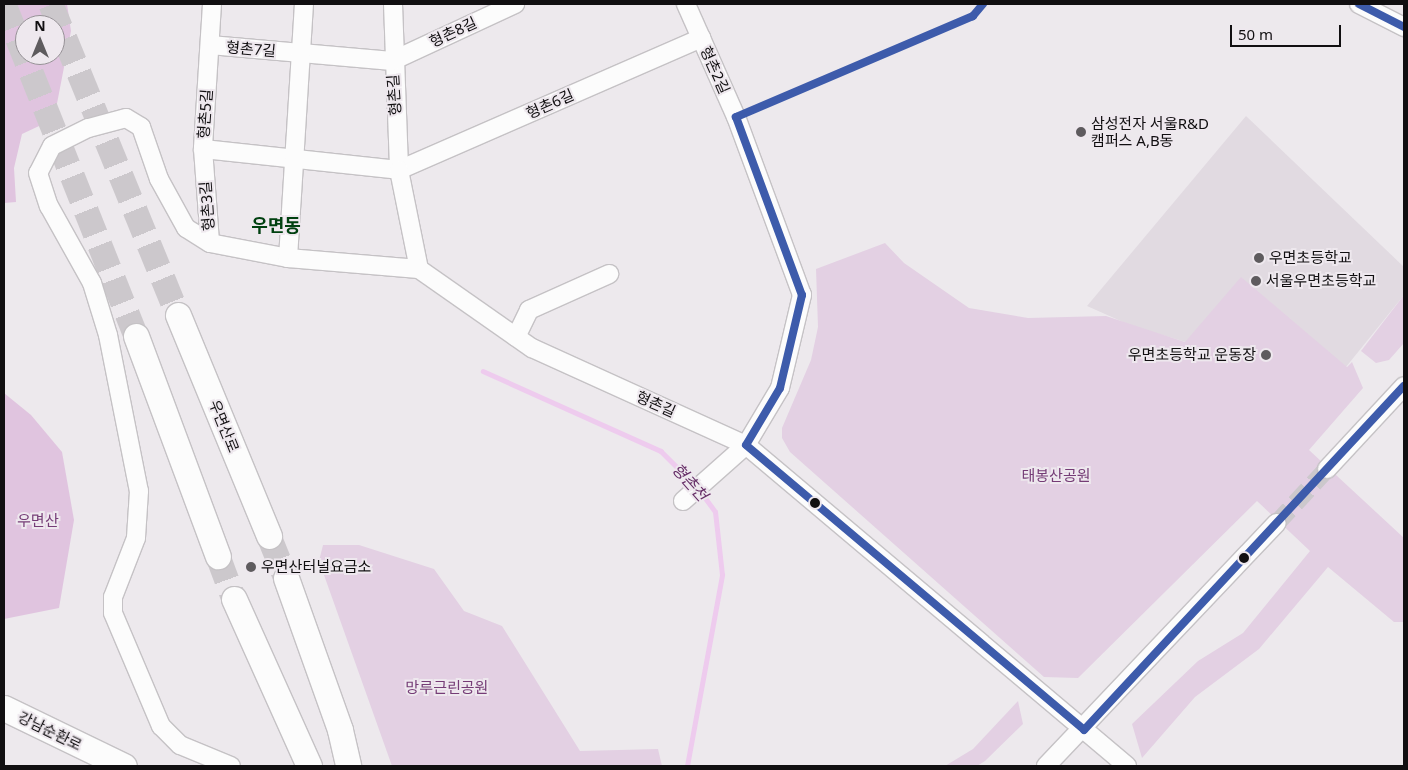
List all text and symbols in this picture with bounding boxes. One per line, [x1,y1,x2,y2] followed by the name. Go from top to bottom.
[427,13,479,51] street label: 형촌8길
[15,15,65,65] north arrow
[1233,15,1344,47] scale bar
[34,16,46,35] text: N
[1238,24,1273,44] text: 50 m
[225,38,277,60] street label: 형촌7길
[697,44,733,96] street label: 형촌2길
[384,74,404,116] street label: 형촌길
[524,86,576,122] street label: 형촌6길
[194,88,216,140] street label: 형촌5길
[1091,114,1209,149] place label: 삼성전자 서울R&D 캠퍼스 A,B동
[1075,126,1087,138] marker: 삼성전자 서울R&D 캠퍼스 A,B동
[196,180,218,232] street label: 형촌3길
[251,214,301,236] district label: 우면동
[1269,249,1352,267] place label: 우면초등학교
[1253,252,1265,264] marker: 우면초등학교
[1266,272,1376,290] place label: 서울우면초등학교
[1250,275,1262,287] marker: 서울우면초등학교
[1128,346,1256,364] place label: 우면초등학교 운동장
[1260,349,1272,361] marker: 우면초등학교 운동장
[633,387,679,421] street label: 형촌길
[205,397,243,455] street label: 우면산로
[668,459,712,505] water label: 형촌천
[1022,467,1090,485] park label: 태봉산공원
[810,498,820,508] unlabelled marker
[17,512,59,530] park label: 우면산
[1239,553,1249,563] unlabelled marker
[261,558,371,576] place label: 우면산터널요금소
[245,561,257,573] marker: 우면산터널요금소
[406,679,488,697] park label: 망루근린공원
[15,708,85,754] street label: 강남순환로

